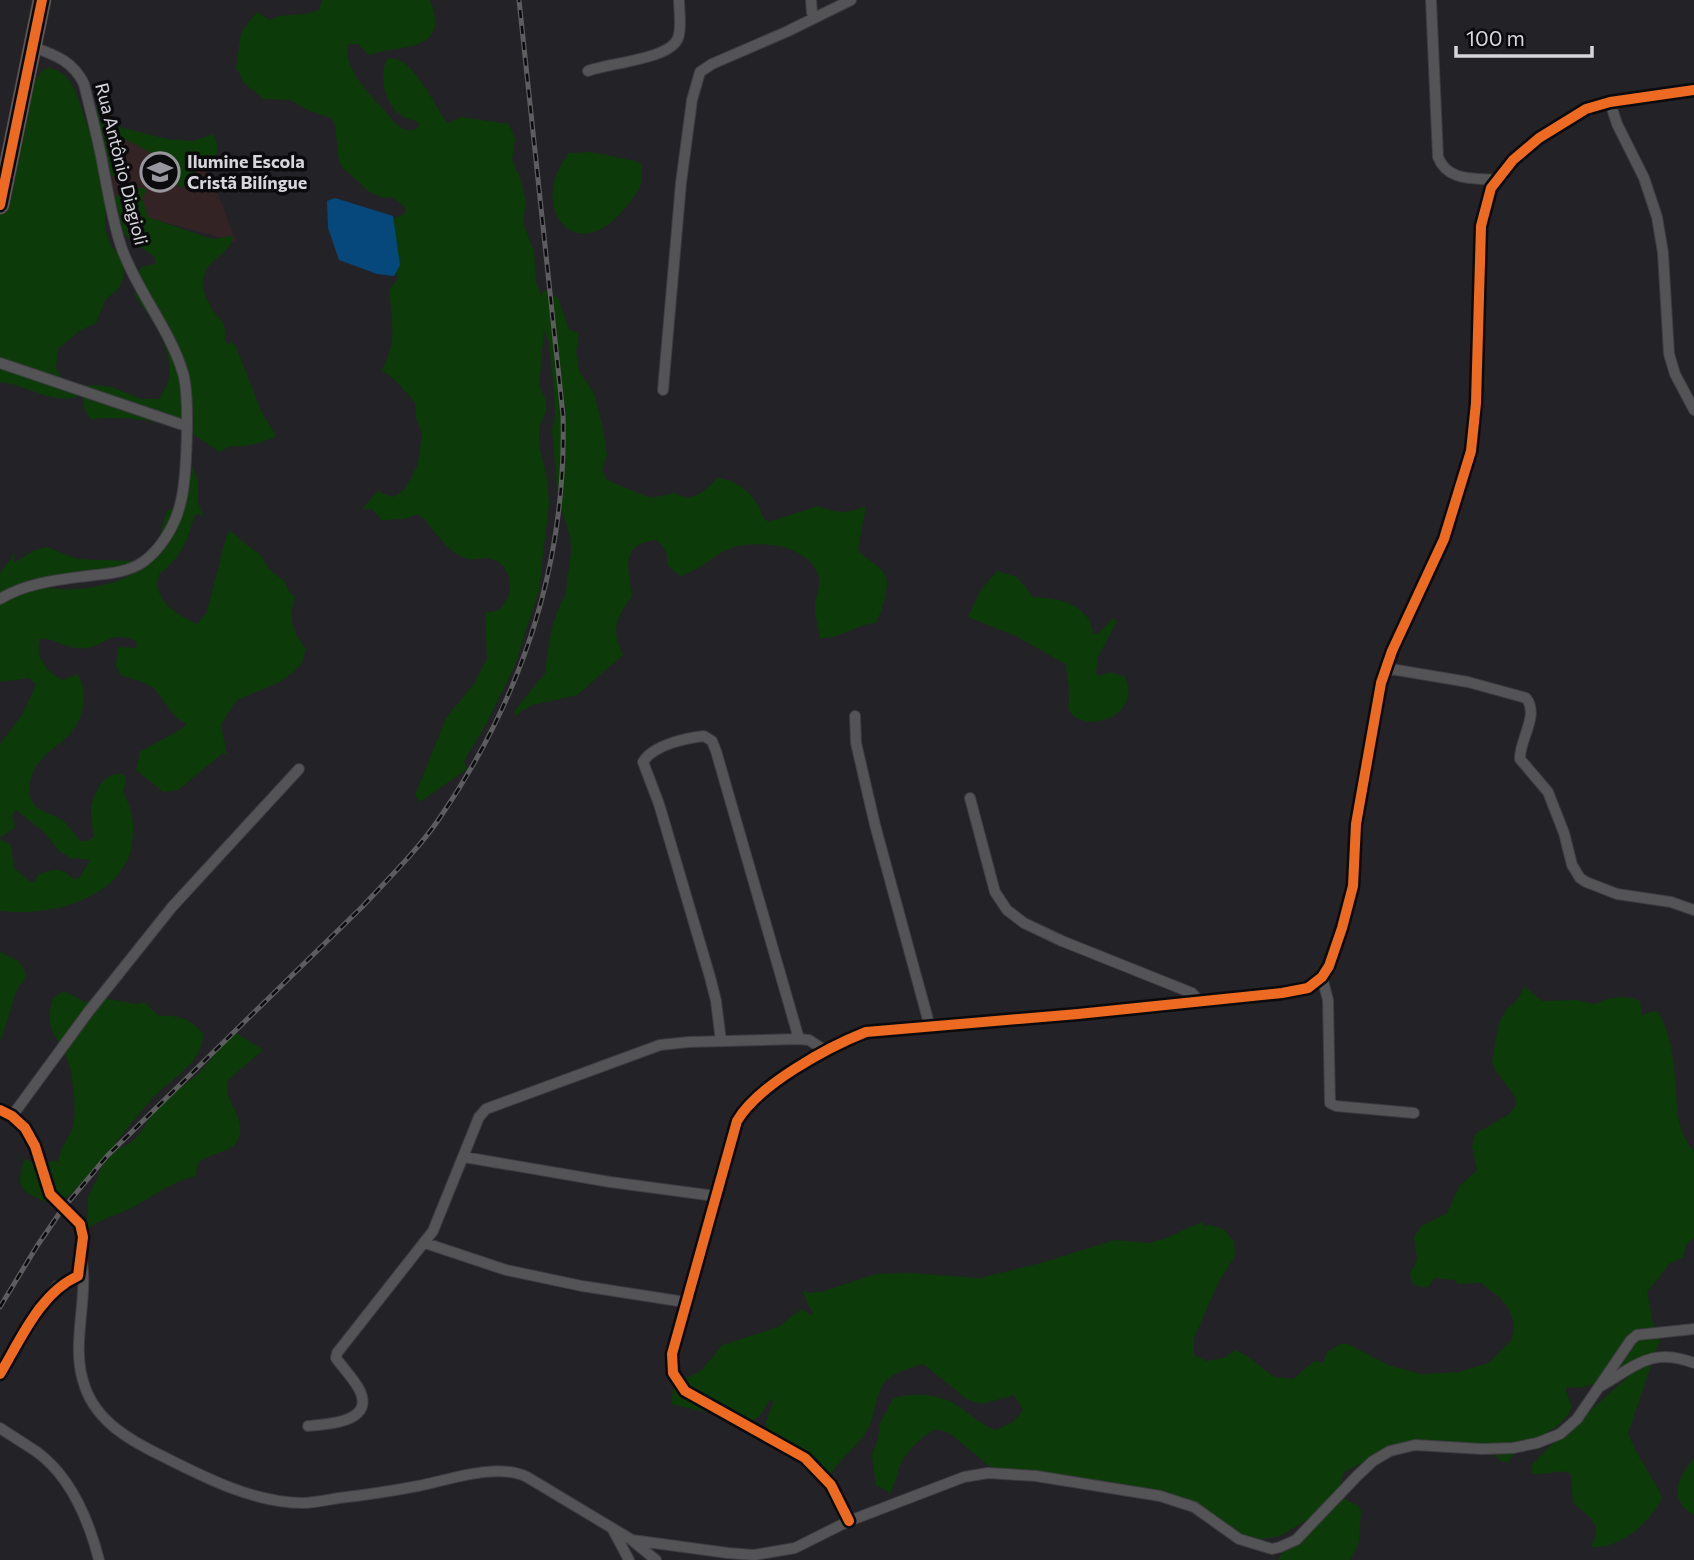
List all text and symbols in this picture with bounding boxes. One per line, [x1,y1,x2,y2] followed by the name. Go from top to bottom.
[1456,14,1592,58] scale bar
[1466,25,1525,50] text: 100 m
[91,80,153,247] street label: Rua Antônio Diagioli
[187,150,307,193] place label: Ilumine Escola Cristã Bilíngue
[139,151,181,193] school or university icon: Ilumine Escola Cristã Bilíngue

